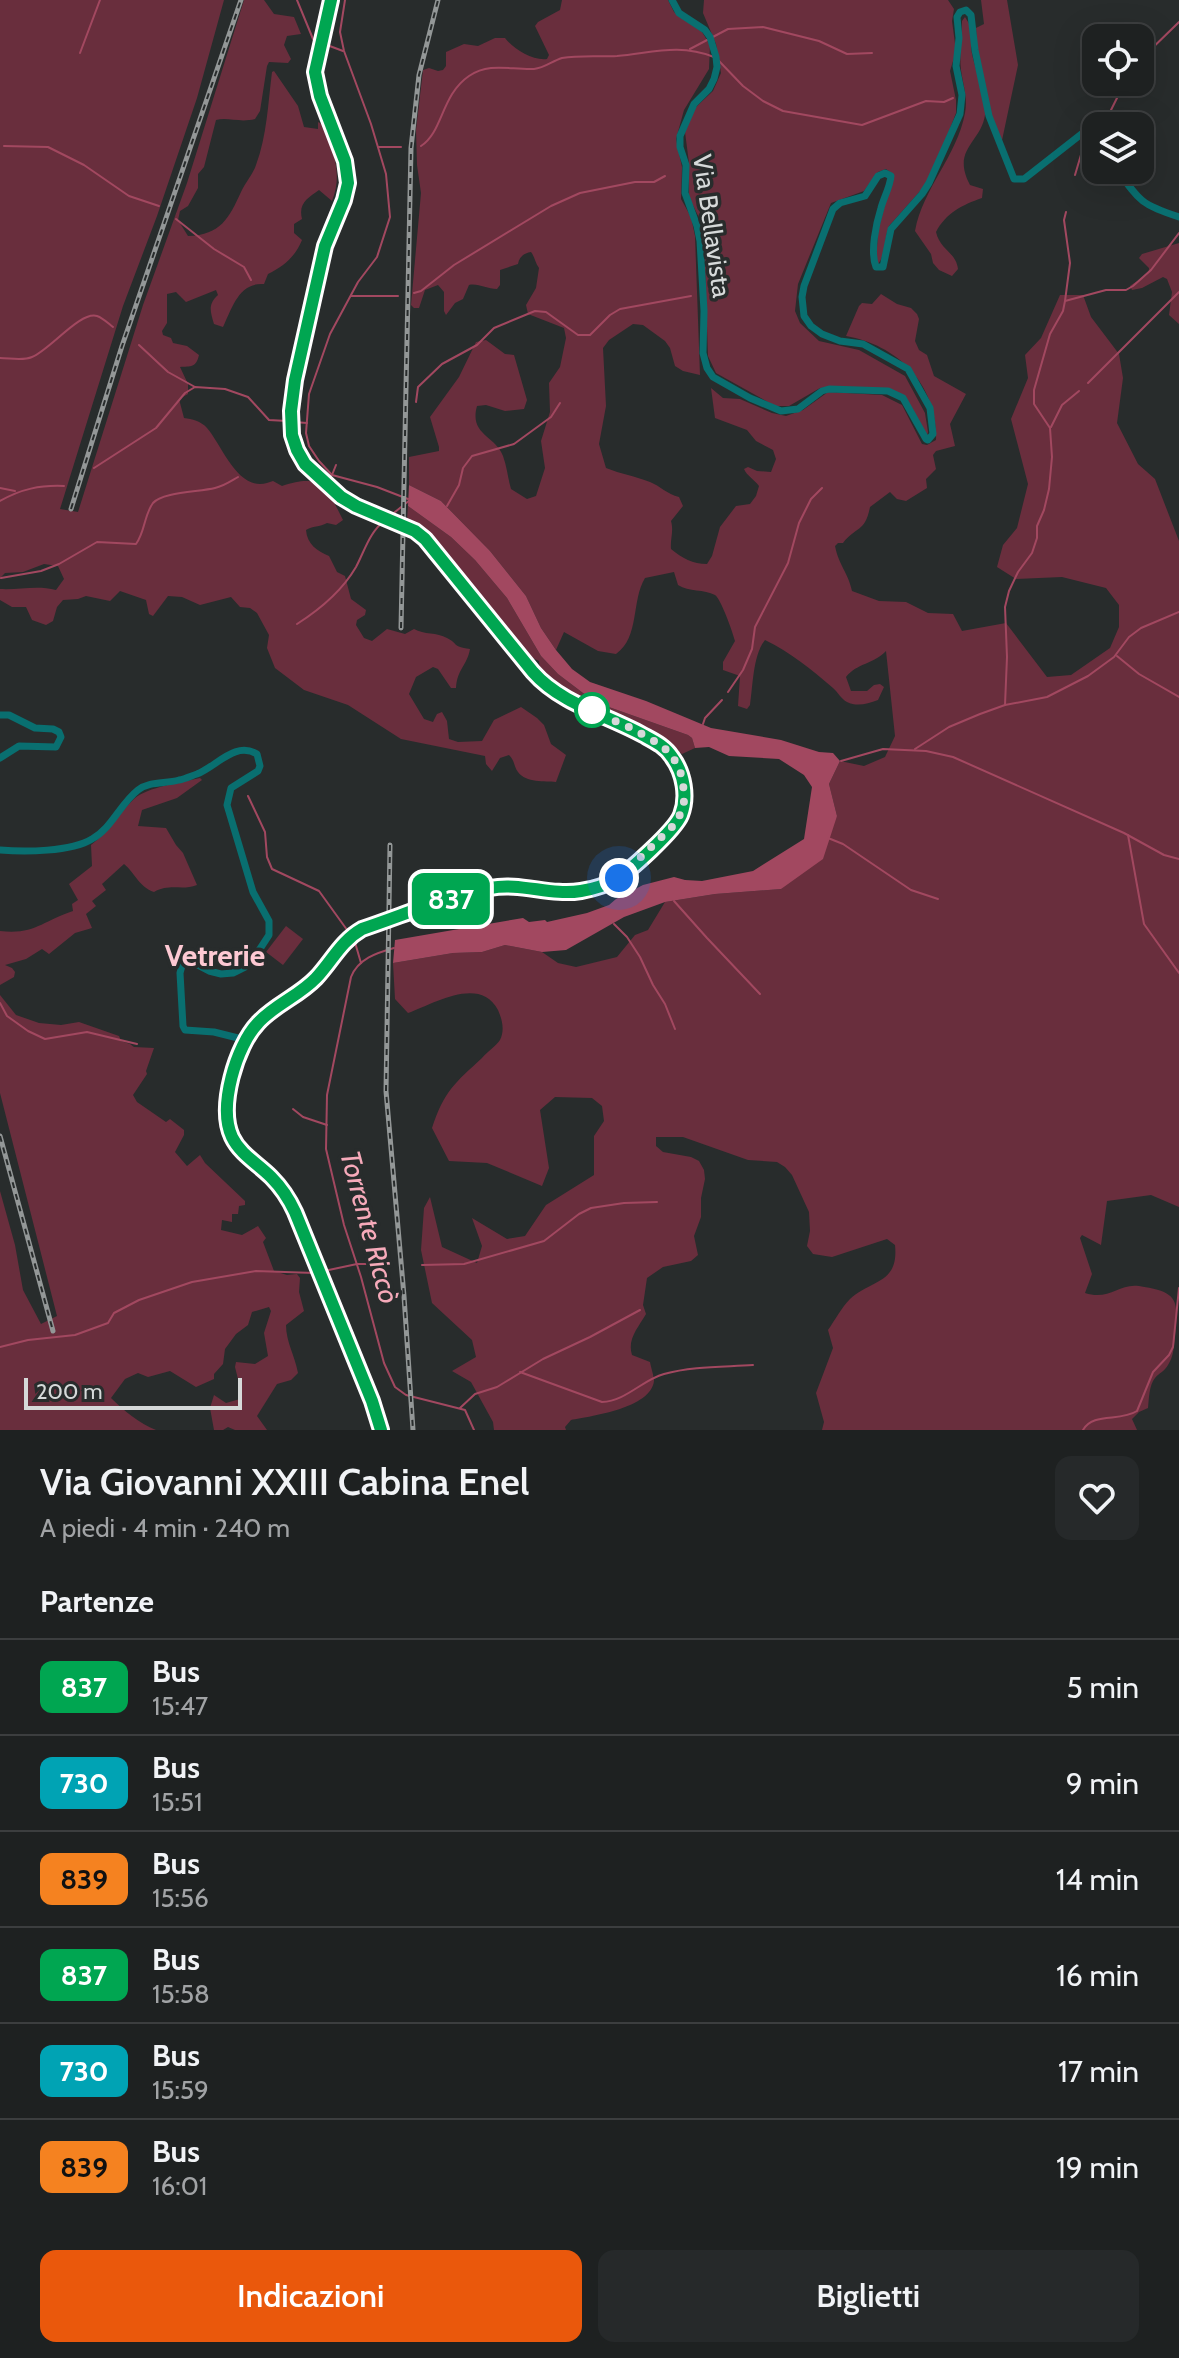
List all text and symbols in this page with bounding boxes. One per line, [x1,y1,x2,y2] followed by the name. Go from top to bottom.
[1082,24,1154,184] map controls
[1082,24,1154,96] button: locate
[1082,112,1154,184] button: layers
[686,152,738,300] street label: Via Bellavista
[575,693,609,727] unlabelled marker
[599,858,639,898] your location
[405,873,497,925] line badge: 837
[428,882,474,916] text: 837
[165,937,265,974] district label: Vetrerie
[333,1147,407,1307] water label: Torrente Riccò
[24,1374,242,1410] scale bar
[36,1378,102,1405] text: 200 m
[1055,1456,1139,1540] button: heart
[40,1458,529,1505] text: Via Giovanni XXIII Cabina Enel
[40,1512,290,1544] text: A piedi · 4 min · 240 m
[40,1583,154,1620] text: Partenze
[152,1653,200,1690] text: Bus
[1067,1669,1139,1706] text: 5 min
[61,1670,107,1704] text: 837
[152,1690,208,1722] text: 15:47
[152,1749,200,1786] text: Bus
[1066,1765,1139,1802] text: 9 min
[59,1766,109,1800] text: 730
[152,1786,203,1818] text: 15:51
[152,1845,200,1882] text: Bus
[1056,1861,1139,1898] text: 14 min
[60,1862,108,1896] text: 839
[152,1882,209,1914] text: 15:56
[152,1941,200,1978] text: Bus
[1056,1957,1139,1994] text: 16 min
[61,1958,107,1992] text: 837
[152,1978,210,2010] text: 15:58
[152,2037,200,2074] text: Bus
[1058,2053,1139,2090] text: 17 min
[59,2054,109,2088] text: 730
[152,2074,209,2106] text: 15:59
[152,2133,200,2170] text: Bus
[1056,2149,1139,2186] text: 19 min
[60,2150,108,2184] text: 839
[152,2170,207,2202] text: 16:01
[40,2250,582,2342] button: Indicazioni
[598,2250,1139,2342] button: Biglietti

